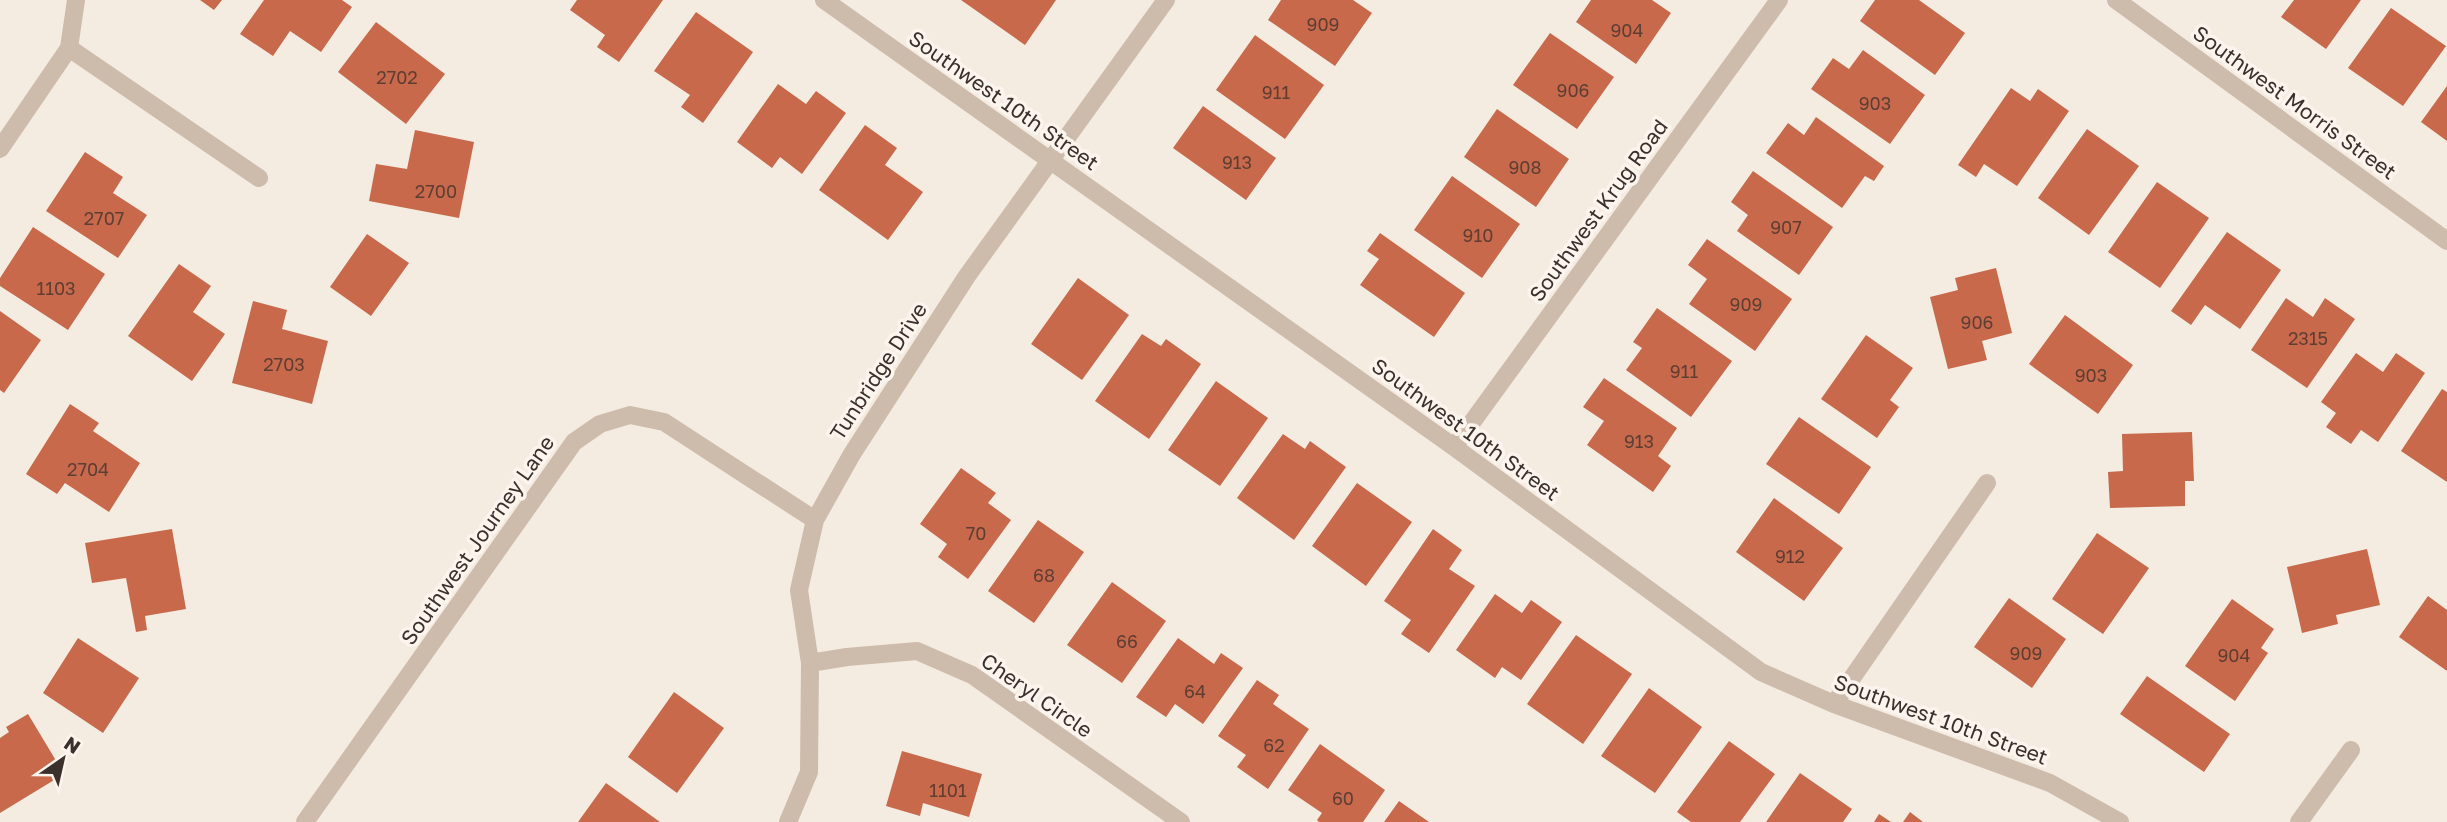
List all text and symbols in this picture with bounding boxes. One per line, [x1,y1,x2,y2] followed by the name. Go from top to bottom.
[1307,13,1339,35] house number: 909
[1610,19,1644,41] house number: 904
[2188,20,2402,184] street label: Southwest Morris Street
[904,25,1104,175] street label: Southwest 10th Street
[376,66,418,88] house number: 2702
[1557,79,1589,101] house number: 906
[1262,81,1290,103] house number: 911
[1859,92,1891,114] house number: 903
[1523,114,1673,306] street label: Southwest Krug Road
[1222,151,1252,173] house number: 913
[1508,156,1542,178] house number: 908
[415,180,457,202] house number: 2700
[84,207,124,229] house number: 2707
[1770,216,1802,238] house number: 907
[1463,224,1493,246] house number: 910
[36,277,76,299] house number: 1103
[1730,293,1762,315] house number: 909
[824,297,932,445] street label: Tunbridge Drive
[1961,311,1993,333] house number: 906
[2288,327,2328,349] house number: 2315
[1367,352,1565,506] street label: Southwest 10th Street
[263,353,305,375] house number: 2703
[1670,360,1698,382] house number: 911
[2075,364,2107,386] house number: 903
[395,430,559,650] street label: Southwest Journey Lane
[1624,430,1654,452] house number: 913
[67,458,109,480] house number: 2704
[966,522,986,544] house number: 70
[1775,545,1805,567] house number: 912
[1033,564,1055,586] house number: 68
[1116,630,1138,652] house number: 66
[2010,642,2042,664] house number: 909
[2217,644,2251,666] house number: 904
[976,647,1098,743] street label: Cheryl Circle
[1831,668,2051,770] street label: Southwest 10th Street
[1184,680,1206,702] house number: 64
[28,724,98,794] north arrow
[60,731,85,758] text: N
[1263,734,1285,756] house number: 62
[929,779,967,801] house number: 1101
[1332,787,1354,809] house number: 60

